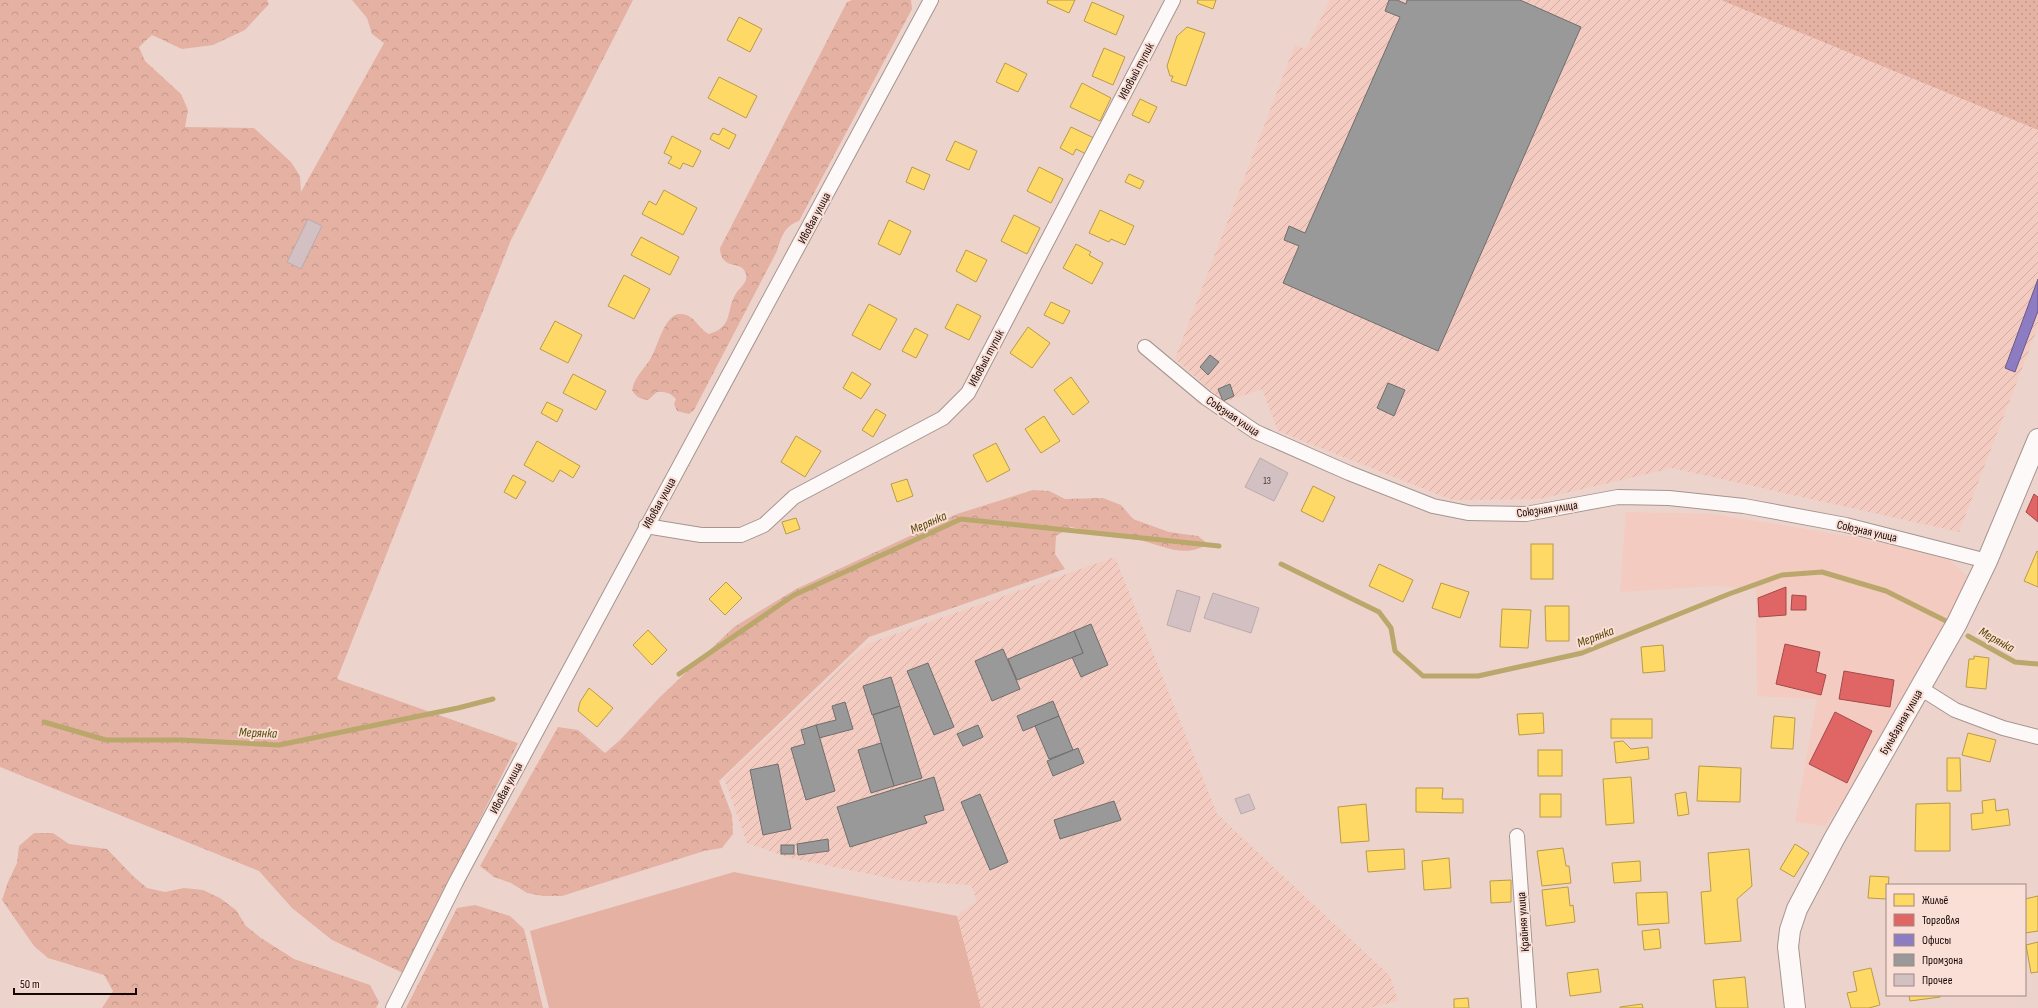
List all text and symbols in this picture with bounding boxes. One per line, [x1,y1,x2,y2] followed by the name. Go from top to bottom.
[1115,40,1158,102] street label: Ивовый тупик
[795,190,834,246] street label: Ивовая улица
[965,327,1008,389] street label: Ивовый тупик
[1203,393,1263,440] street label: Союзная улица
[639,475,680,531] street label: Ивовая улица
[1263,475,1271,487] house number: 13
[1516,498,1579,521] street label: Союзная улица
[908,508,950,538] water label: Мерянка
[1835,517,1899,546] street label: Союзная улица
[1575,622,1617,651] water label: Мерянка
[1976,624,2018,656] water label: Мерянка
[1877,687,1926,758] street label: Бульварная улица
[239,724,278,742] water label: Мерянка
[487,760,526,816] street label: Ивовая улица
[1886,884,2026,996] legend
[1514,891,1533,952] street label: Крайняя улица
[1922,893,1949,908] text: Жильё
[1922,913,1960,928] text: Торговля
[1922,933,1951,948] text: Офисы
[1922,953,1963,968] text: Промзона
[14,970,136,996] scale bar
[1922,973,1953,988] text: Прочее
[20,977,40,992] text: 50 m

